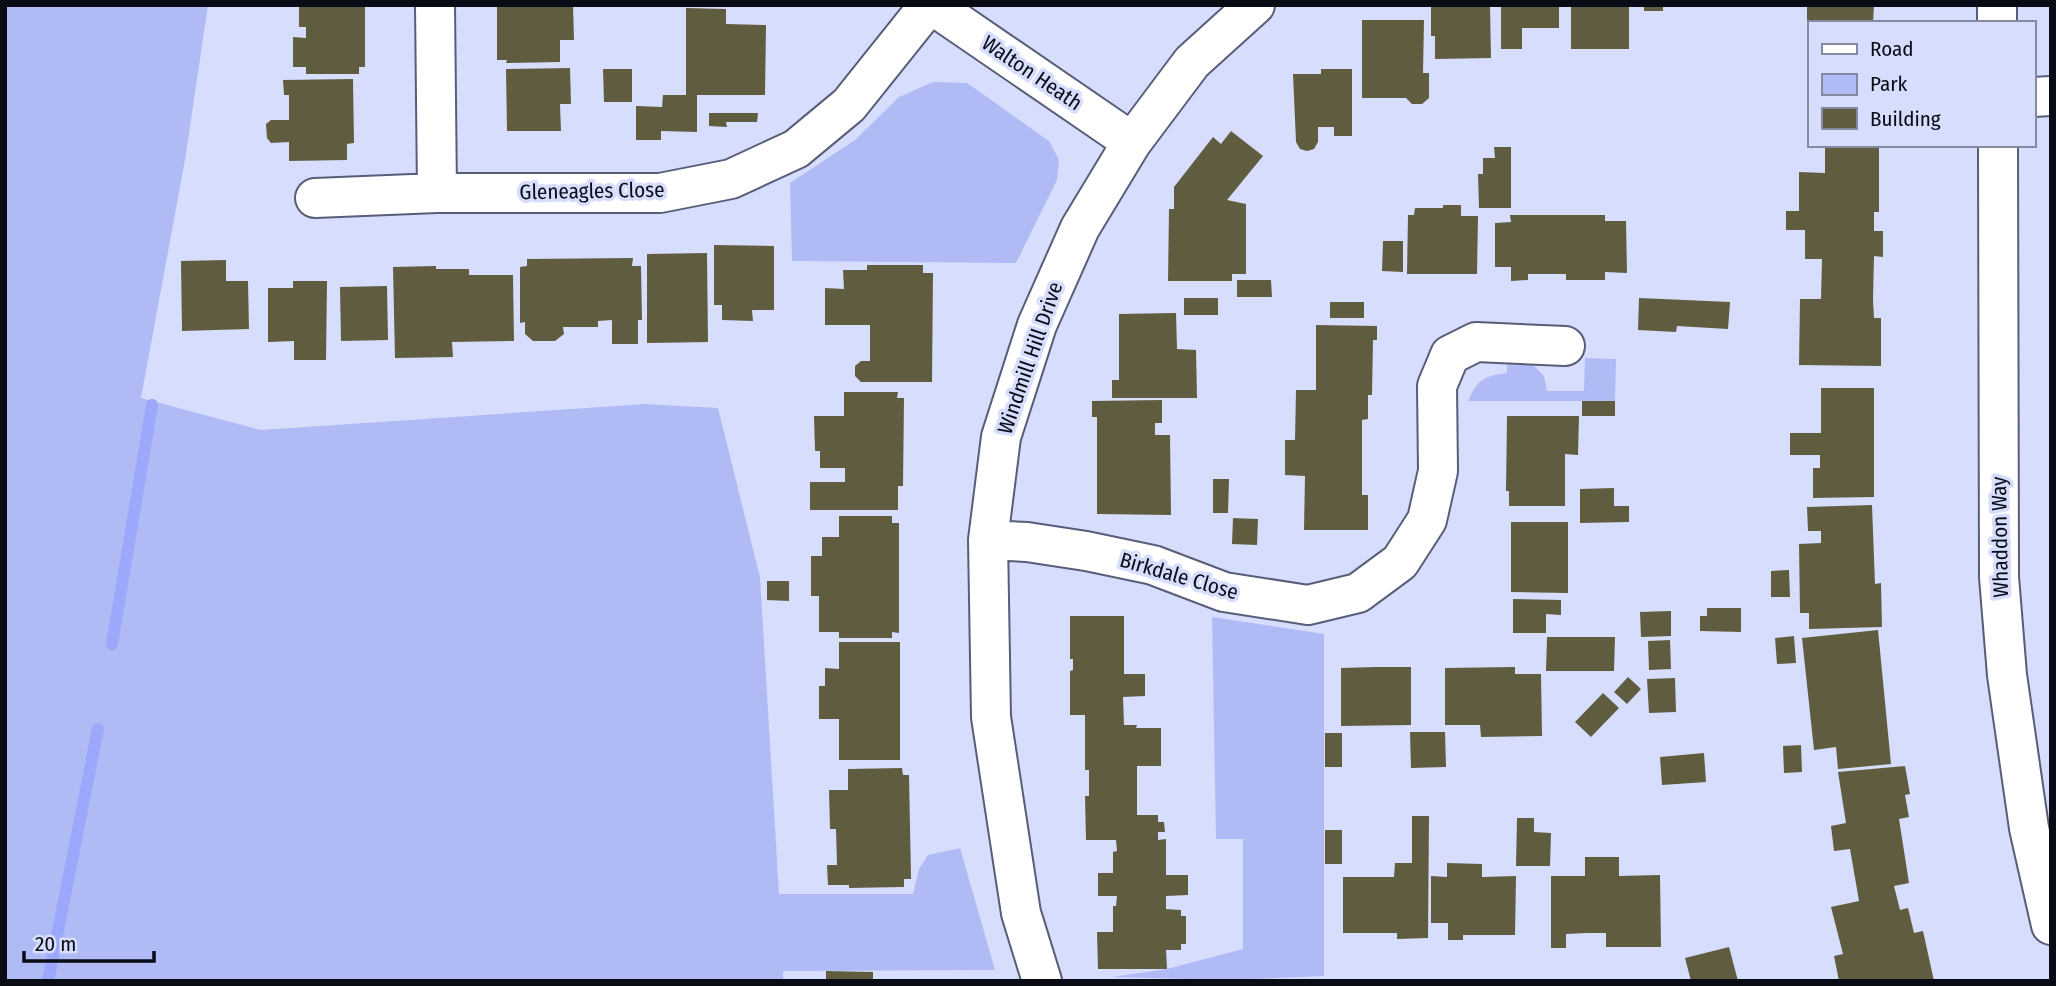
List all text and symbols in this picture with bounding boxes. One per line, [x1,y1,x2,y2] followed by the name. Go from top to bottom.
[1808,21,2035,147] legend
[977,30,1087,116] street label: Walton Heath
[1870,36,1914,62] text: Road
[1870,71,1908,97] text: Park
[1870,106,1941,132] text: Building
[519,177,665,205] street label: Gleneagles Close
[992,278,1068,438] street label: Windmill Hill Drive
[1986,476,2014,598] street label: Whaddon Way
[1117,547,1241,605] street label: Birkdale Close
[24,920,154,964] scale bar
[35,931,76,957] text: 20 m

